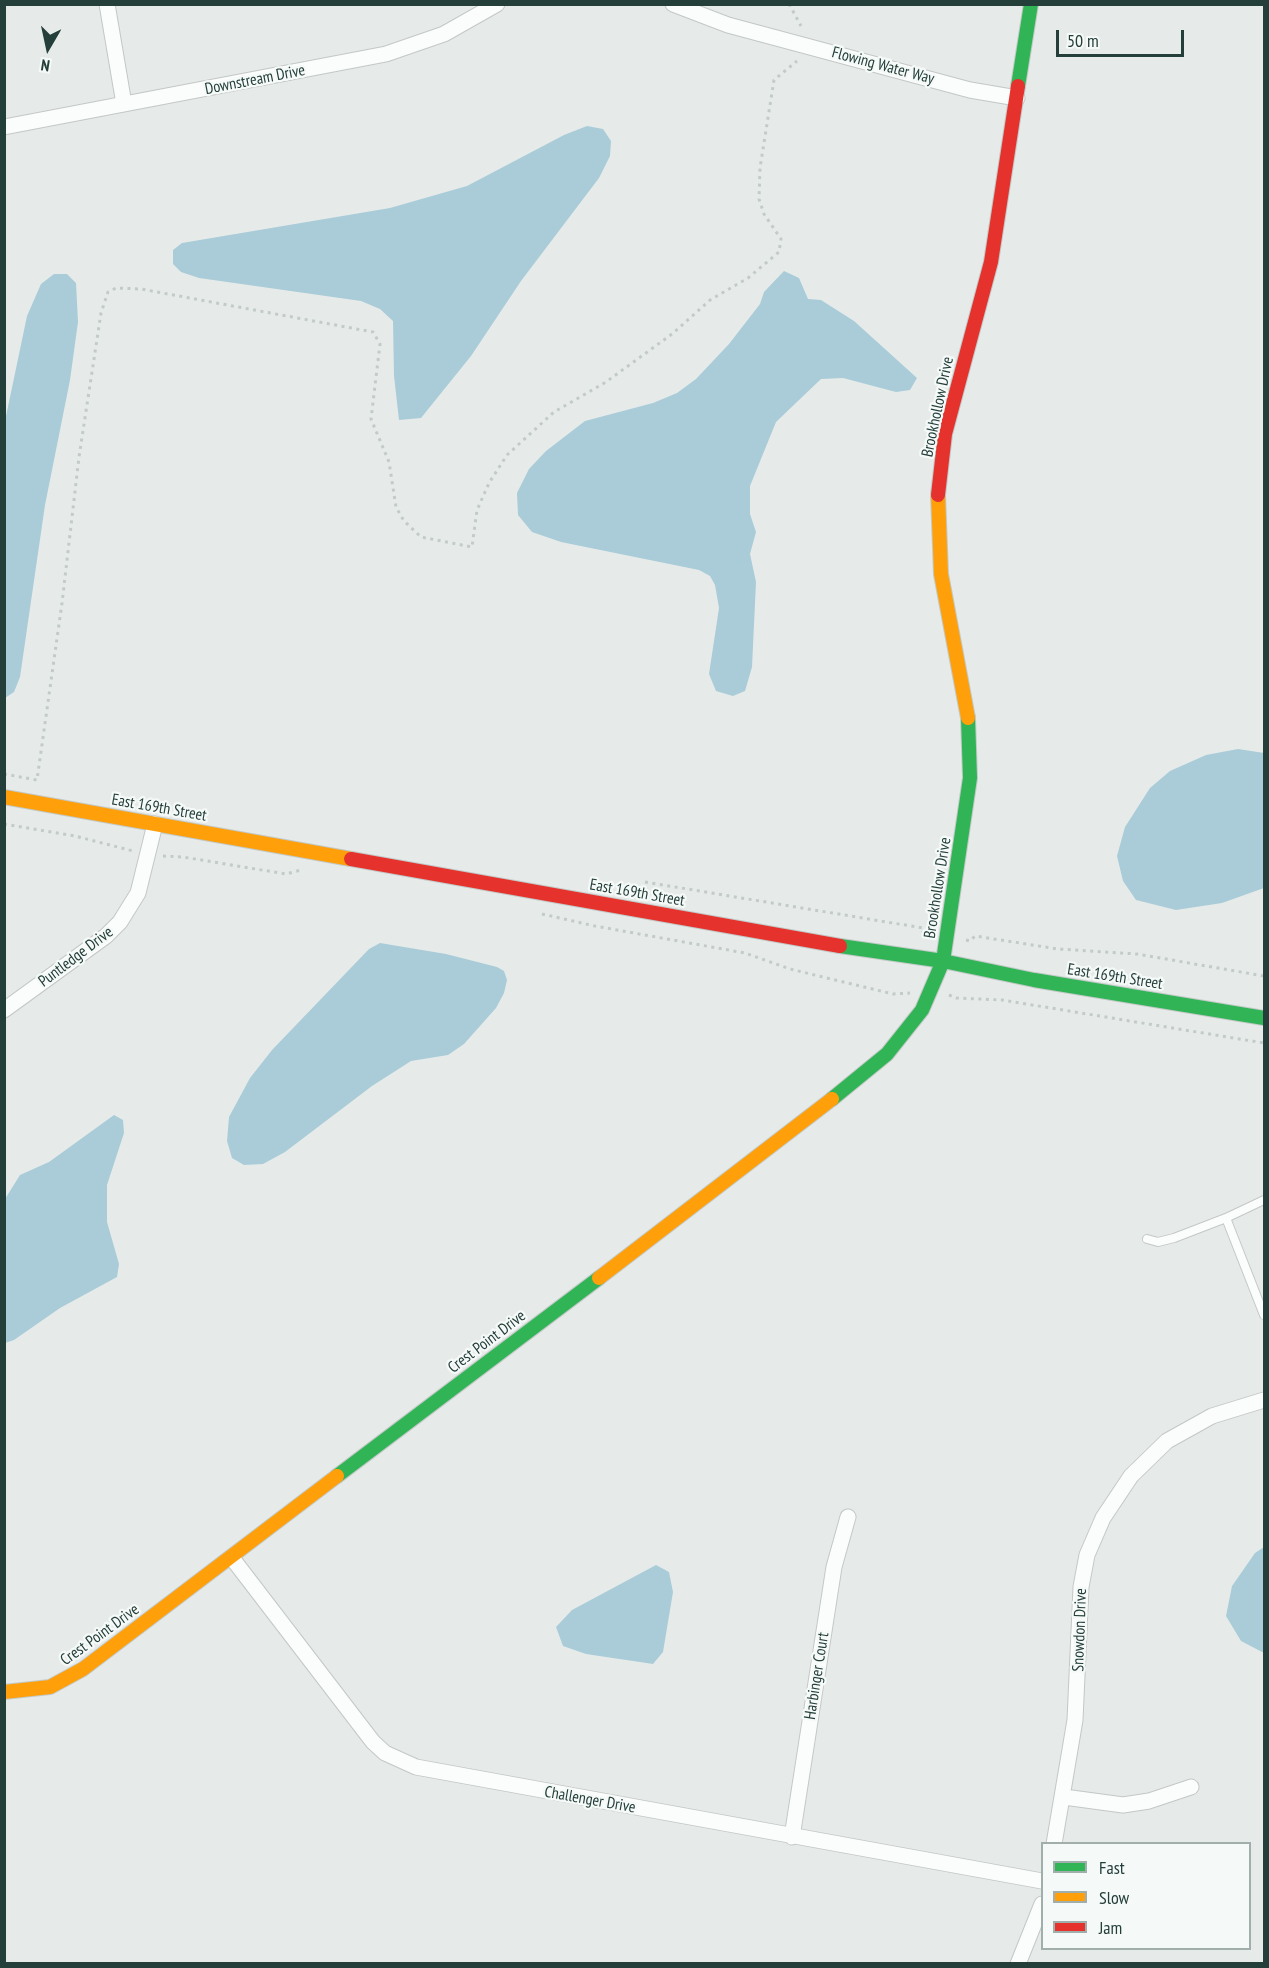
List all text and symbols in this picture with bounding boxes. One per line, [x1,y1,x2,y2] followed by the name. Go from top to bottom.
[18,18,78,78] north arrow
[1059,18,1186,56] scale bar
[1067,29,1099,52] text: 50 m
[830,43,936,89] street label: Flowing Water Way
[39,55,51,76] text: N
[203,61,307,99] street label: Downstream Drive
[918,355,958,459] street label: Brookhollow Drive
[110,790,208,826] street label: East 169th Street
[921,836,955,940] street label: Brookhollow Drive
[588,875,686,911] street label: East 169th Street
[35,923,117,991] street label: Puntledge Drive
[1066,960,1164,994] street label: East 169th Street
[444,1307,530,1377] street label: Crest Point Drive
[1069,1588,1091,1672] street label: Snowdon Drive
[57,1600,143,1670] street label: Crest Point Drive
[801,1631,833,1721] street label: Harbinger Court
[543,1783,637,1817] street label: Challenger Drive
[1041,1842,1251,1950] legend
[1099,1856,1125,1879] text: Fast
[1099,1886,1129,1909] text: Slow
[1099,1916,1122,1939] text: Jam

